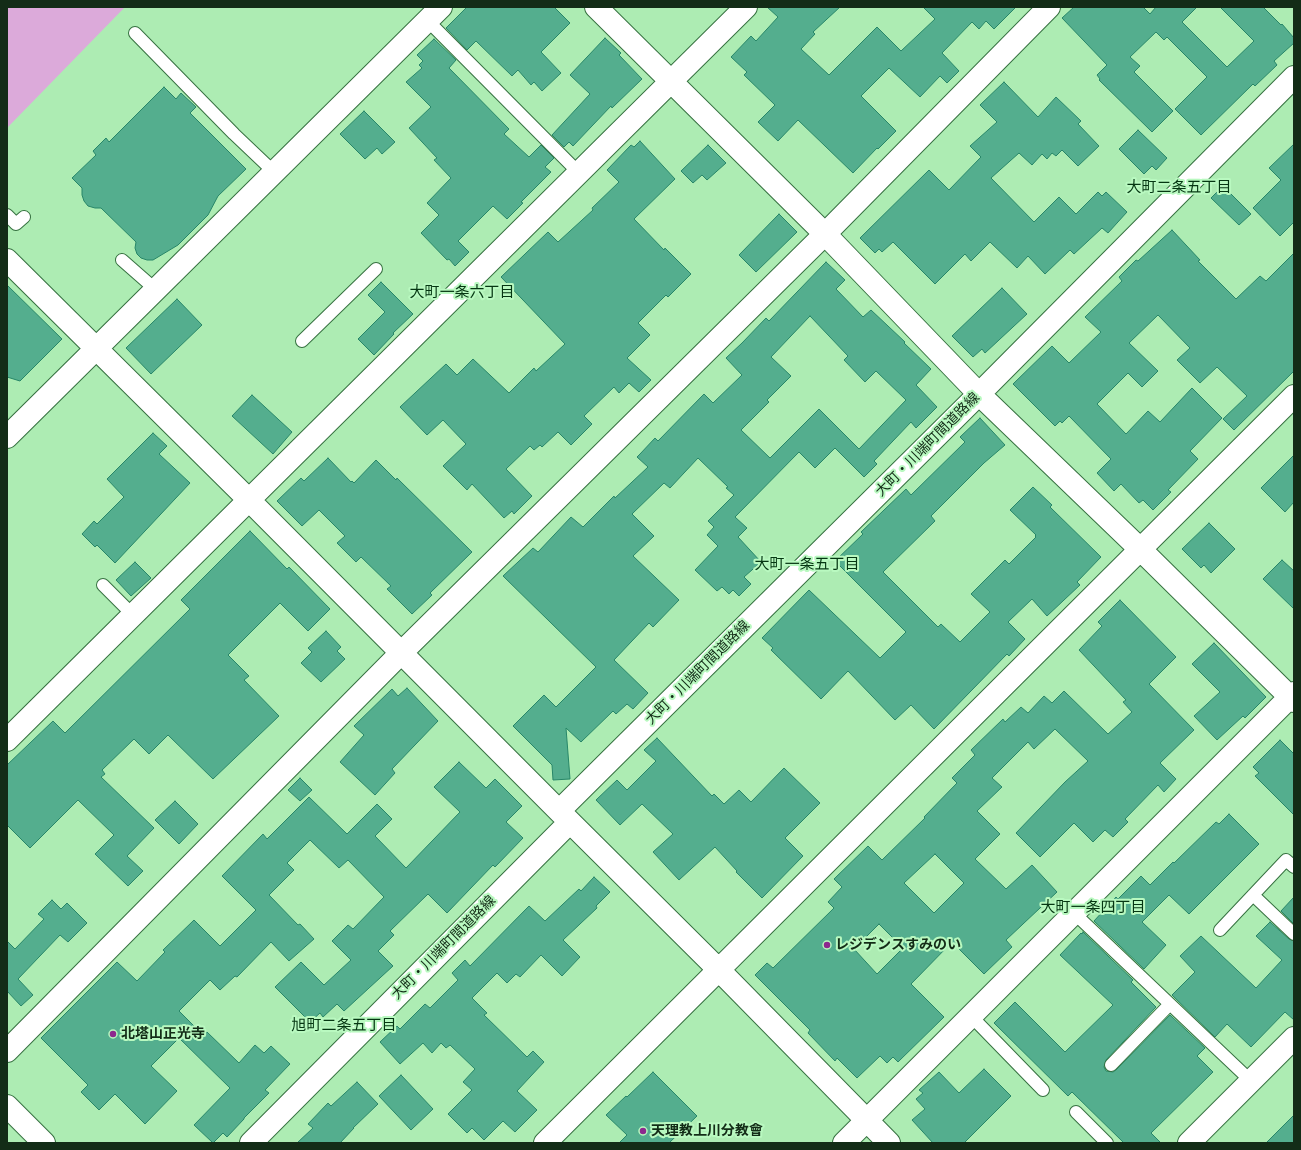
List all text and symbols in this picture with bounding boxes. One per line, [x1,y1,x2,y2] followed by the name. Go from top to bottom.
[1127,179,1231,197] district label: 大町二条五丁目
[410,284,514,302] district label: 大町一条六丁目
[873,390,983,500] street label: 大町・川端町間道路線
[755,556,859,574] district label: 大町一条五丁目
[643,618,753,728] street label: 大町・川端町間道路線
[389,893,499,1003] street label: 大町・川端町間道路線
[1041,899,1145,917] district label: 大町一条四丁目
[835,937,961,953] place label: レジデンスすみのい
[822,940,832,950] marker: レジデンスすみのい
[292,1017,396,1035] district label: 旭町二条五丁目
[121,1026,205,1042] place label: 北塔山正光寺
[108,1029,118,1039] marker: 北塔山正光寺
[651,1123,763,1139] place label: 天理教上川分教會
[638,1126,648,1136] marker: 天理教上川分教會

